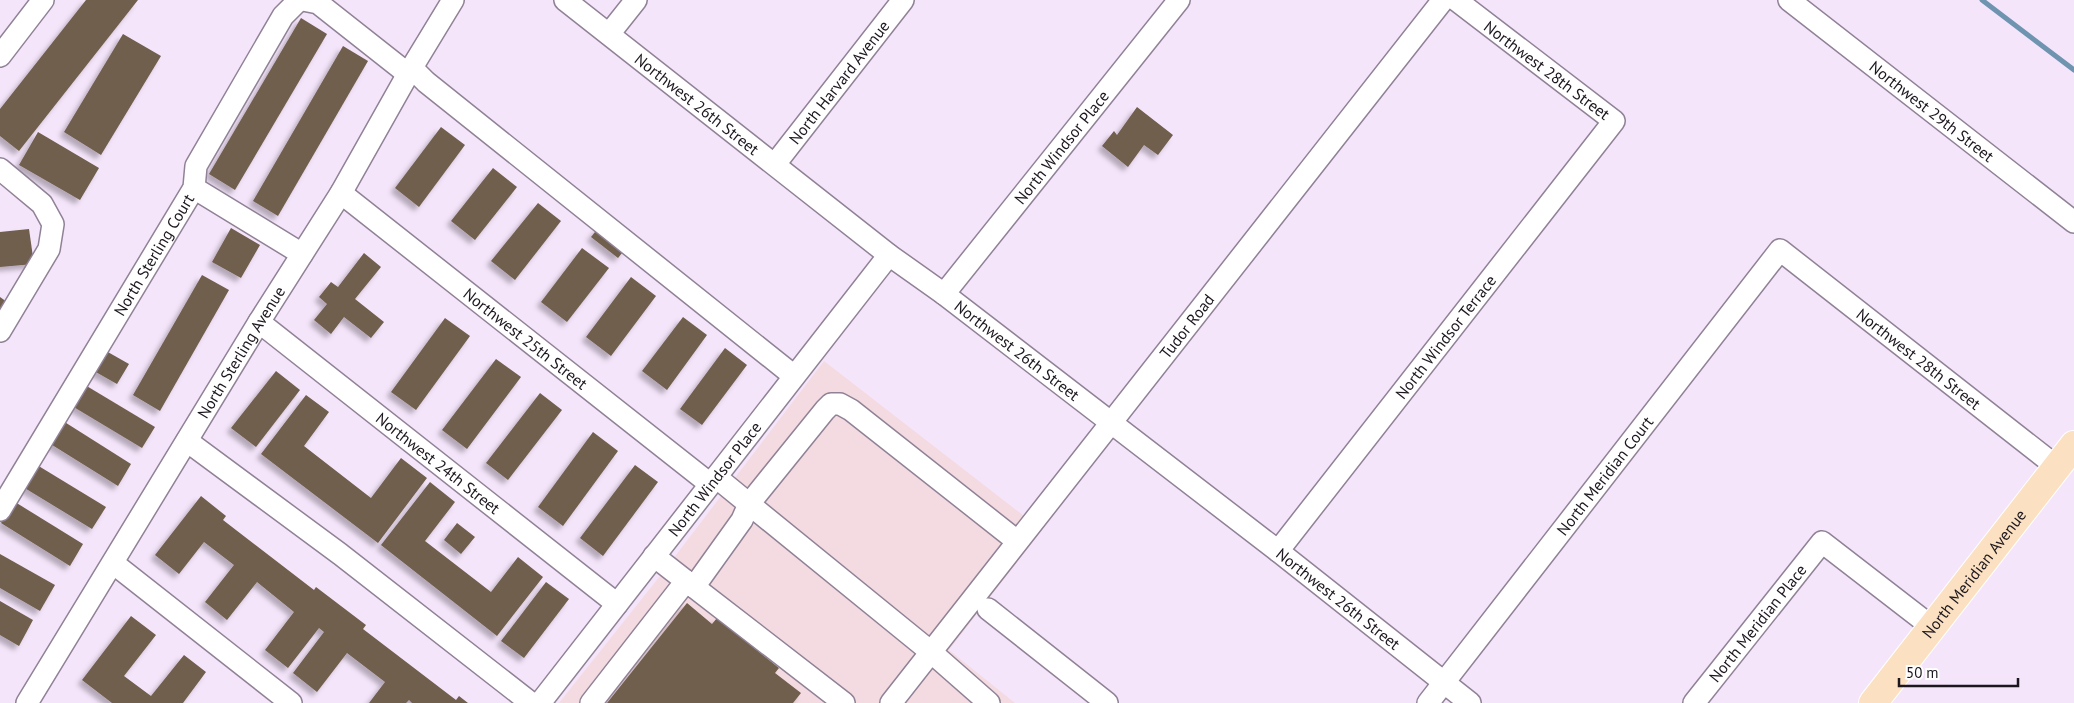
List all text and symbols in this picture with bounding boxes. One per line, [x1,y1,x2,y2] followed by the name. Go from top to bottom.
[785,16,893,148] street label: North Harvard Avenue
[1480,16,1614,124] street label: Northwest 28th Street
[631,49,764,159] street label: Northwest 26th Street
[1865,56,1999,166] street label: Northwest 29th Street
[1010,86,1113,208] street label: North Windsor Place
[109,190,198,319] street label: North Sterling Court
[1391,271,1500,403] street label: North Windsor Terrace
[193,282,289,422] street label: North Sterling Avenue
[459,283,592,394] street label: Northwest 25th Street
[1155,290,1218,363] street label: Tudor Road
[951,296,1084,405] street label: Northwest 26th Street
[1853,304,1985,414] street label: Northwest 28th Street
[372,408,505,518] street label: Northwest 24th Street
[1552,412,1658,539] street label: North Meridian Court
[664,418,765,540] street label: North Windsor Place
[1917,505,2030,642] street label: North Meridian Avenue
[1272,544,1405,654] street label: Northwest 26th Street
[1705,560,1810,686] street label: North Meridian Place
[1899,656,2018,688] scale bar
[1906,663,1939,682] text: 50 m

